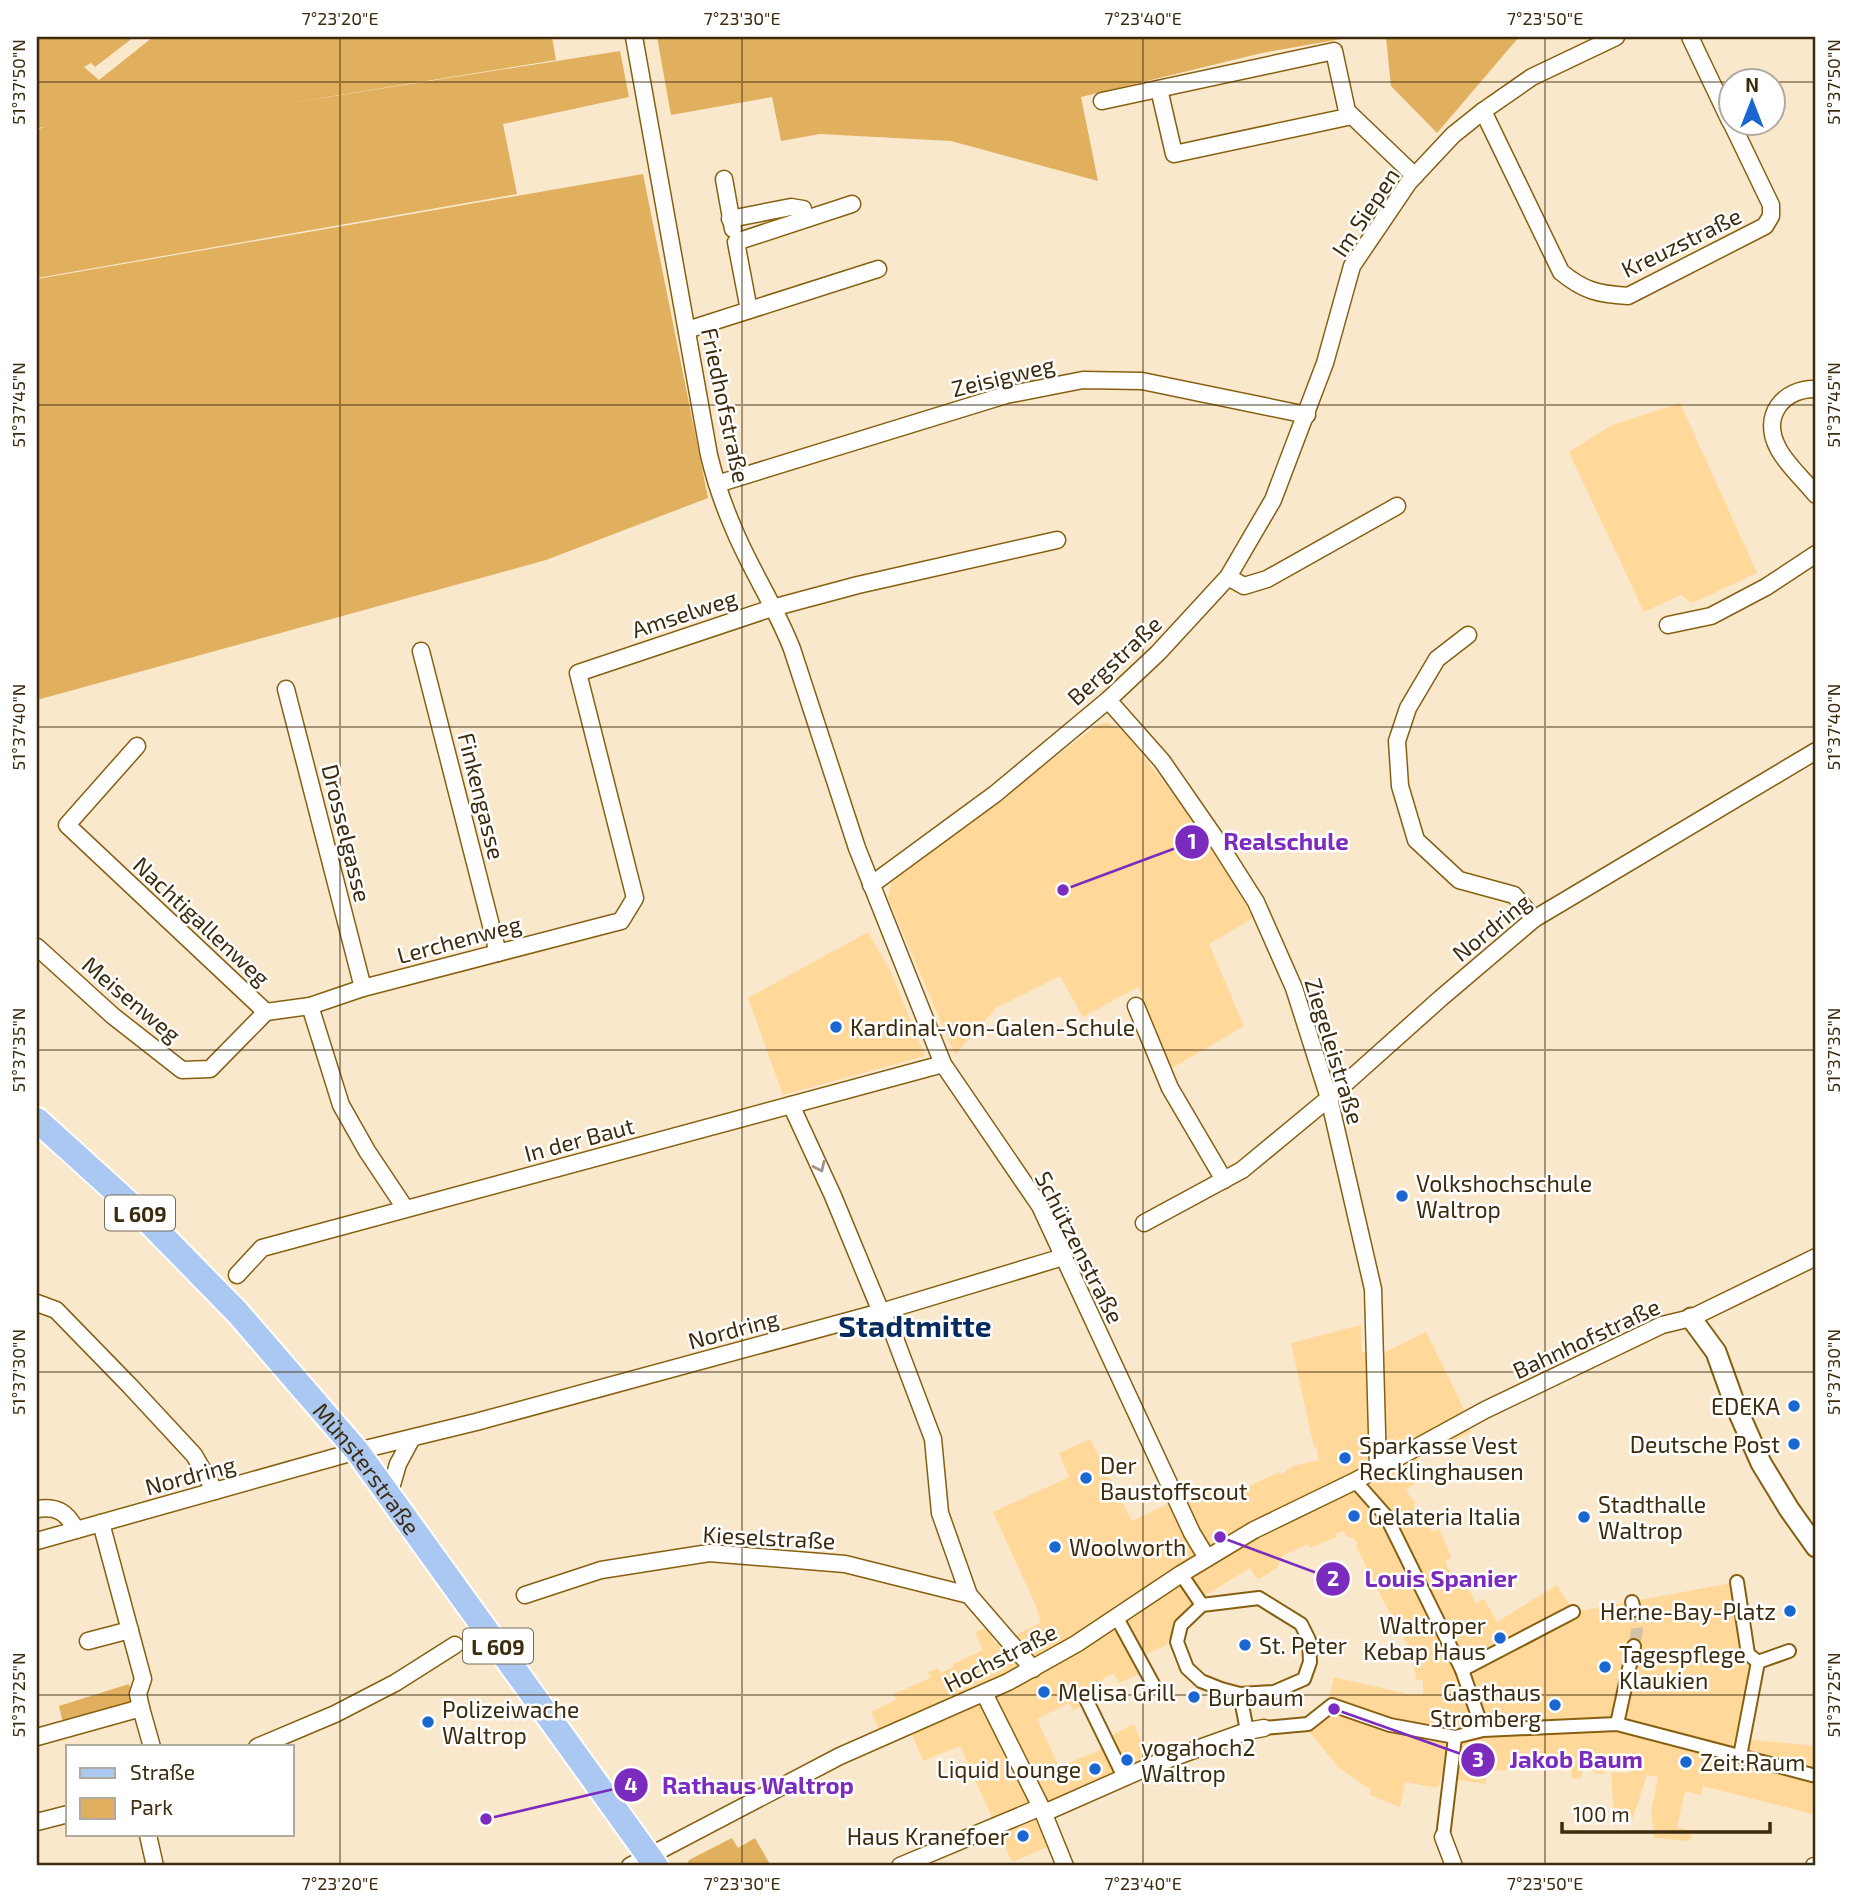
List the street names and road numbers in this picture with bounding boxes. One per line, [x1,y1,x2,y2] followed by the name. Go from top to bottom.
[1325,162,1405,262] street label: Im Siepen
[1616,201,1746,283] street label: Kreuzstraße
[696,325,756,485] street label: Friedhofstraße
[948,350,1058,402] street label: Zeisigweg
[628,583,740,643] street label: Amselweg
[1061,609,1167,711] street label: Bergstraße
[453,730,511,862] street label: Finkengasse
[316,761,378,905] street label: Drosselgasse
[128,851,276,992] street label: Nachtigallenweg
[1446,887,1536,967] street label: Nordring
[394,909,524,969] street label: Lerchenweg
[77,950,187,1048] street label: Meisenweg
[1300,975,1370,1127] street label: Ziegeleistraße
[521,1111,637,1167] street label: In der Baut
[1030,1166,1130,1328] street label: Schützenstraße
[105,1196,175,1230] road number: L 609
[1508,1292,1664,1384] street label: Bahnhofstraße
[685,1303,781,1355] street label: Nordring
[308,1397,427,1540] street label: Münsterstraße
[142,1449,238,1501] street label: Nordring
[702,1520,836,1554] street label: Kieselstraße
[939,1617,1061,1697] street label: Hochstraße
[463,1628,533,1664] road number: L 609

